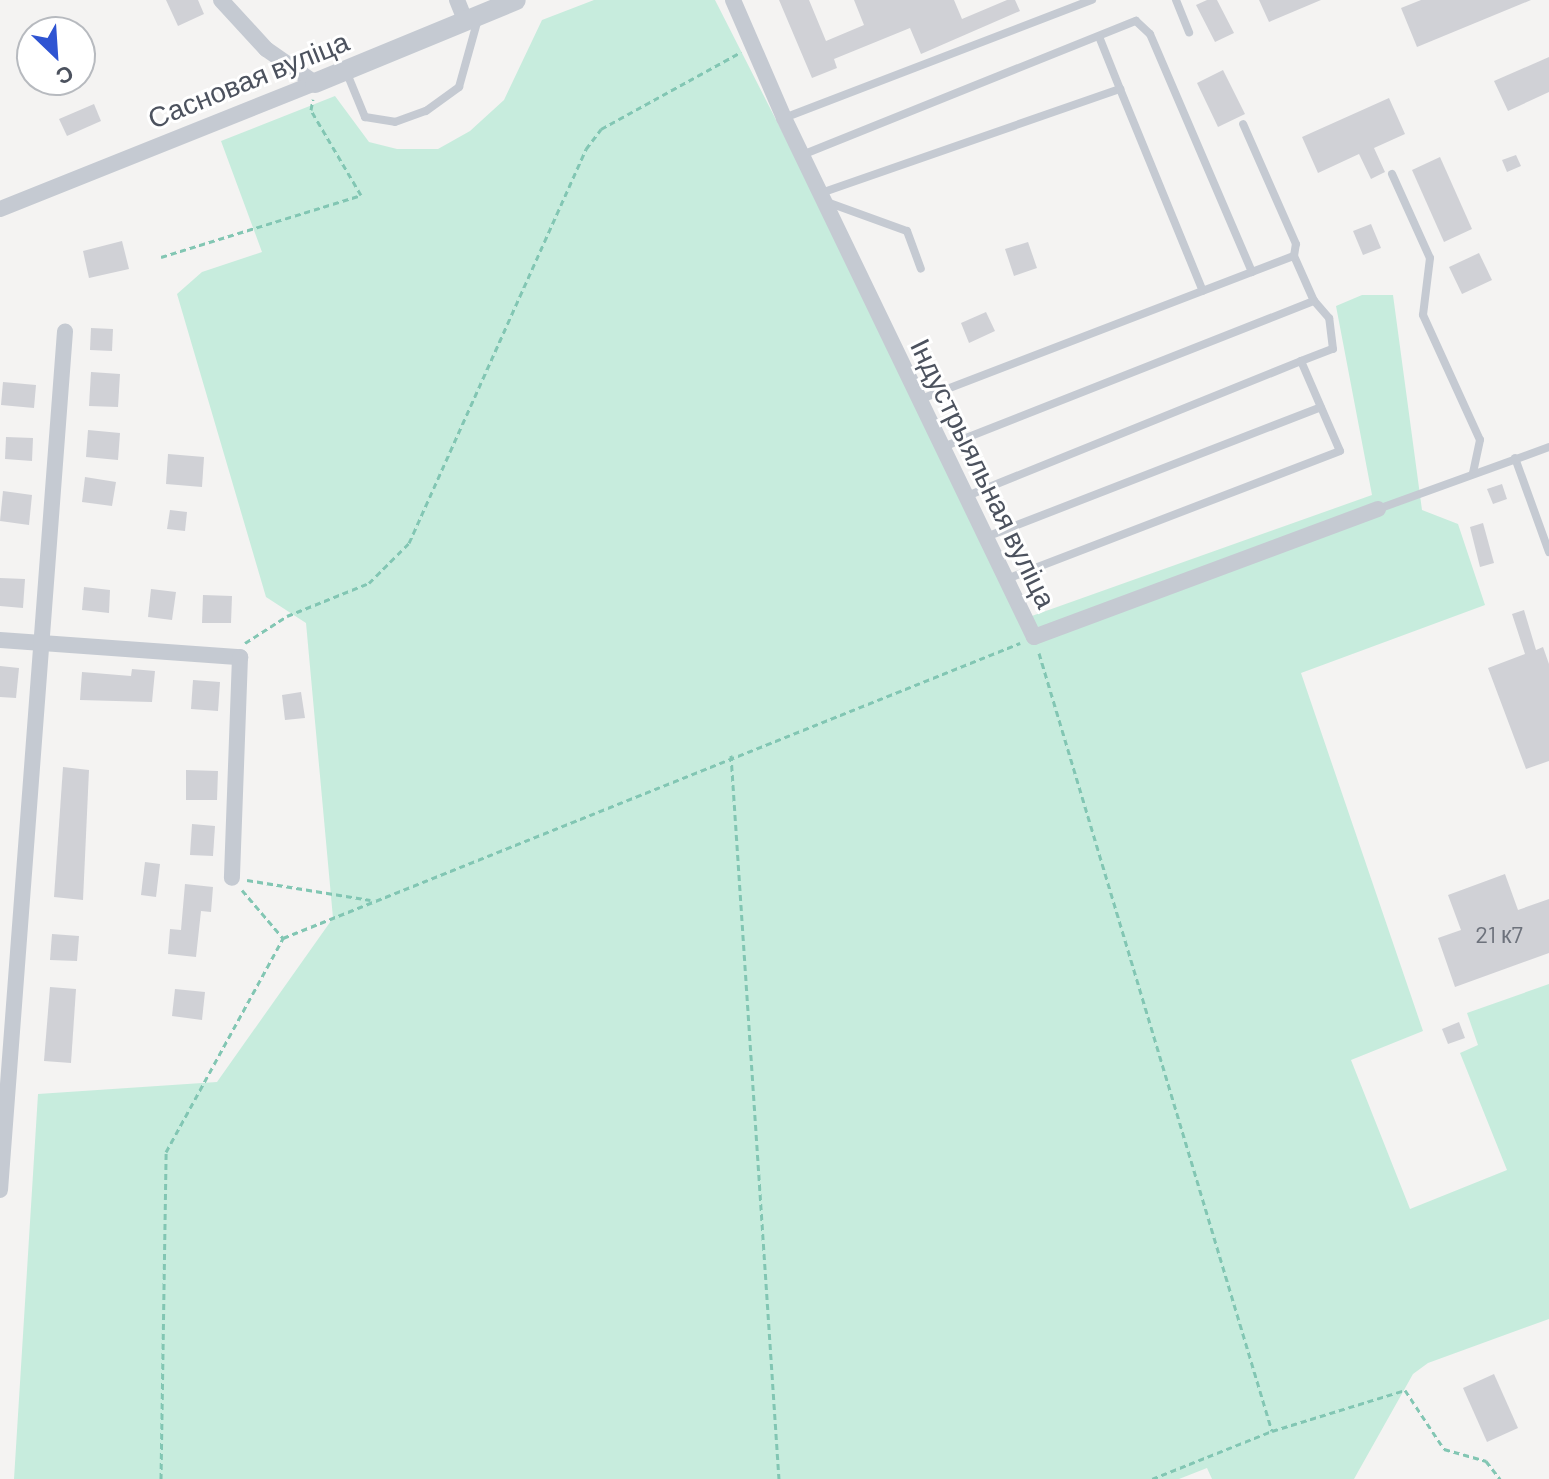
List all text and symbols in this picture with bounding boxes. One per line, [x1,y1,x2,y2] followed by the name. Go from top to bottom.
[16,16,96,96] north arrow
[143,23,353,135] street label: Сасновая вуліца
[53,61,78,91] text: С
[904,333,1064,613] street label: Індустрыяльная вуліца
[1475,920,1523,948] house number: 21 к7

